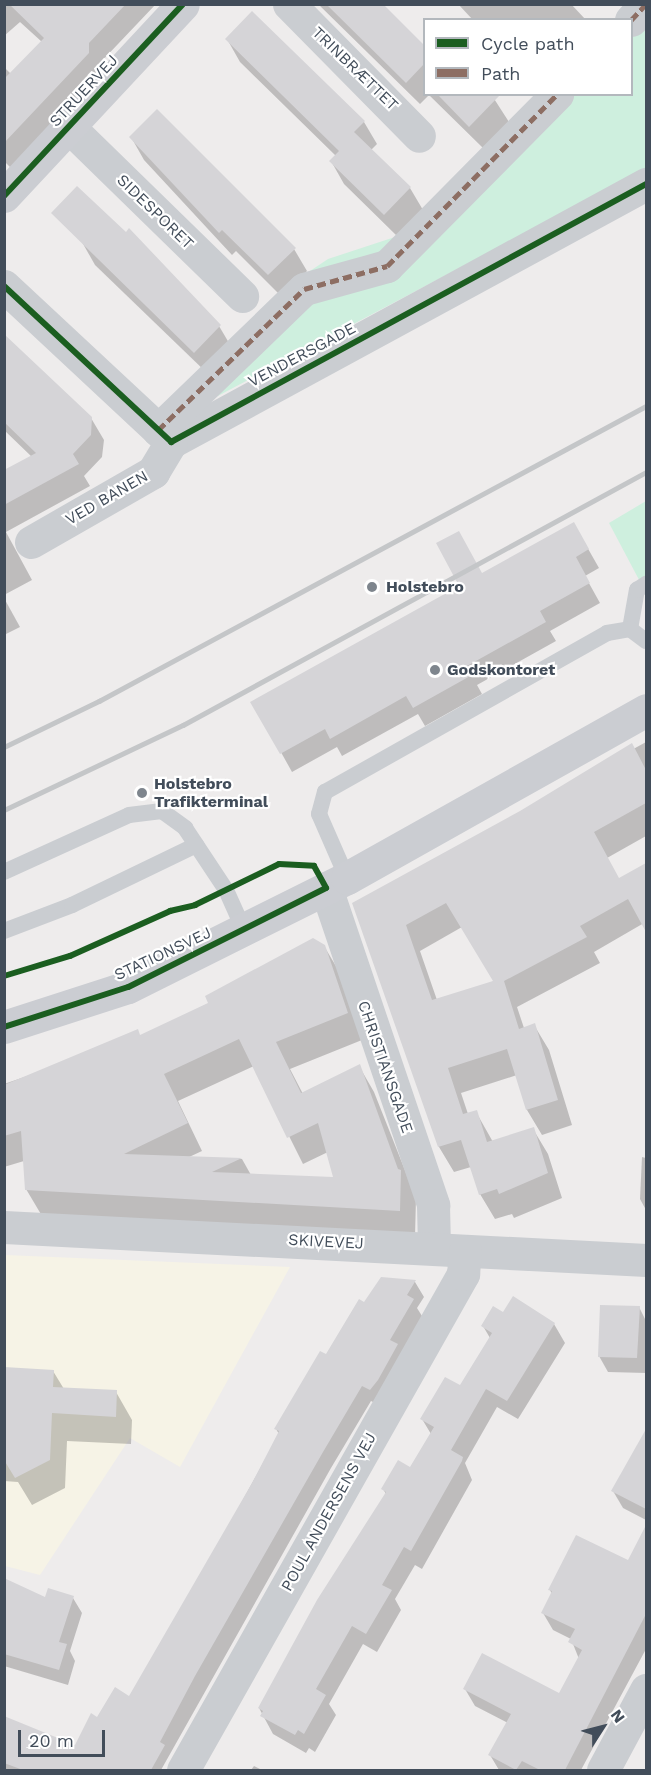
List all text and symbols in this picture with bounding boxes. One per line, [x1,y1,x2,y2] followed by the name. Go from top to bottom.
[423,18,633,96] legend
[308,23,402,115] street label: TRINBRÆTTET
[481,33,575,54] text: Cycle path
[46,51,122,131] street label: STRUERVEJ
[481,63,521,84] text: Path
[113,171,197,253] street label: SIDESPORET
[245,319,359,391] street label: VENDERSGADE
[62,467,152,529] street label: VED BANEN
[386,577,464,597] place label: Holstebro
[363,578,381,596] marker: Holstebro
[447,660,555,680] place label: Godskontoret
[428,663,442,677] marker: Godskontoret
[154,774,268,812] place label: Holstebro Trafikterminal
[135,786,149,800] marker: Holstebro Trafikterminal
[111,923,215,985] street label: STATIONSVEJ
[353,998,417,1136] street label: CHRISTIANSGADE
[288,1230,364,1254] street label: SKIVEVEJ
[277,1429,381,1595] street label: POUL ANDERSENS VEJ
[573,1697,633,1757] north arrow
[607,1706,629,1727] text: N
[21,1718,108,1756] scale bar
[29,1730,74,1751] text: 20 m

